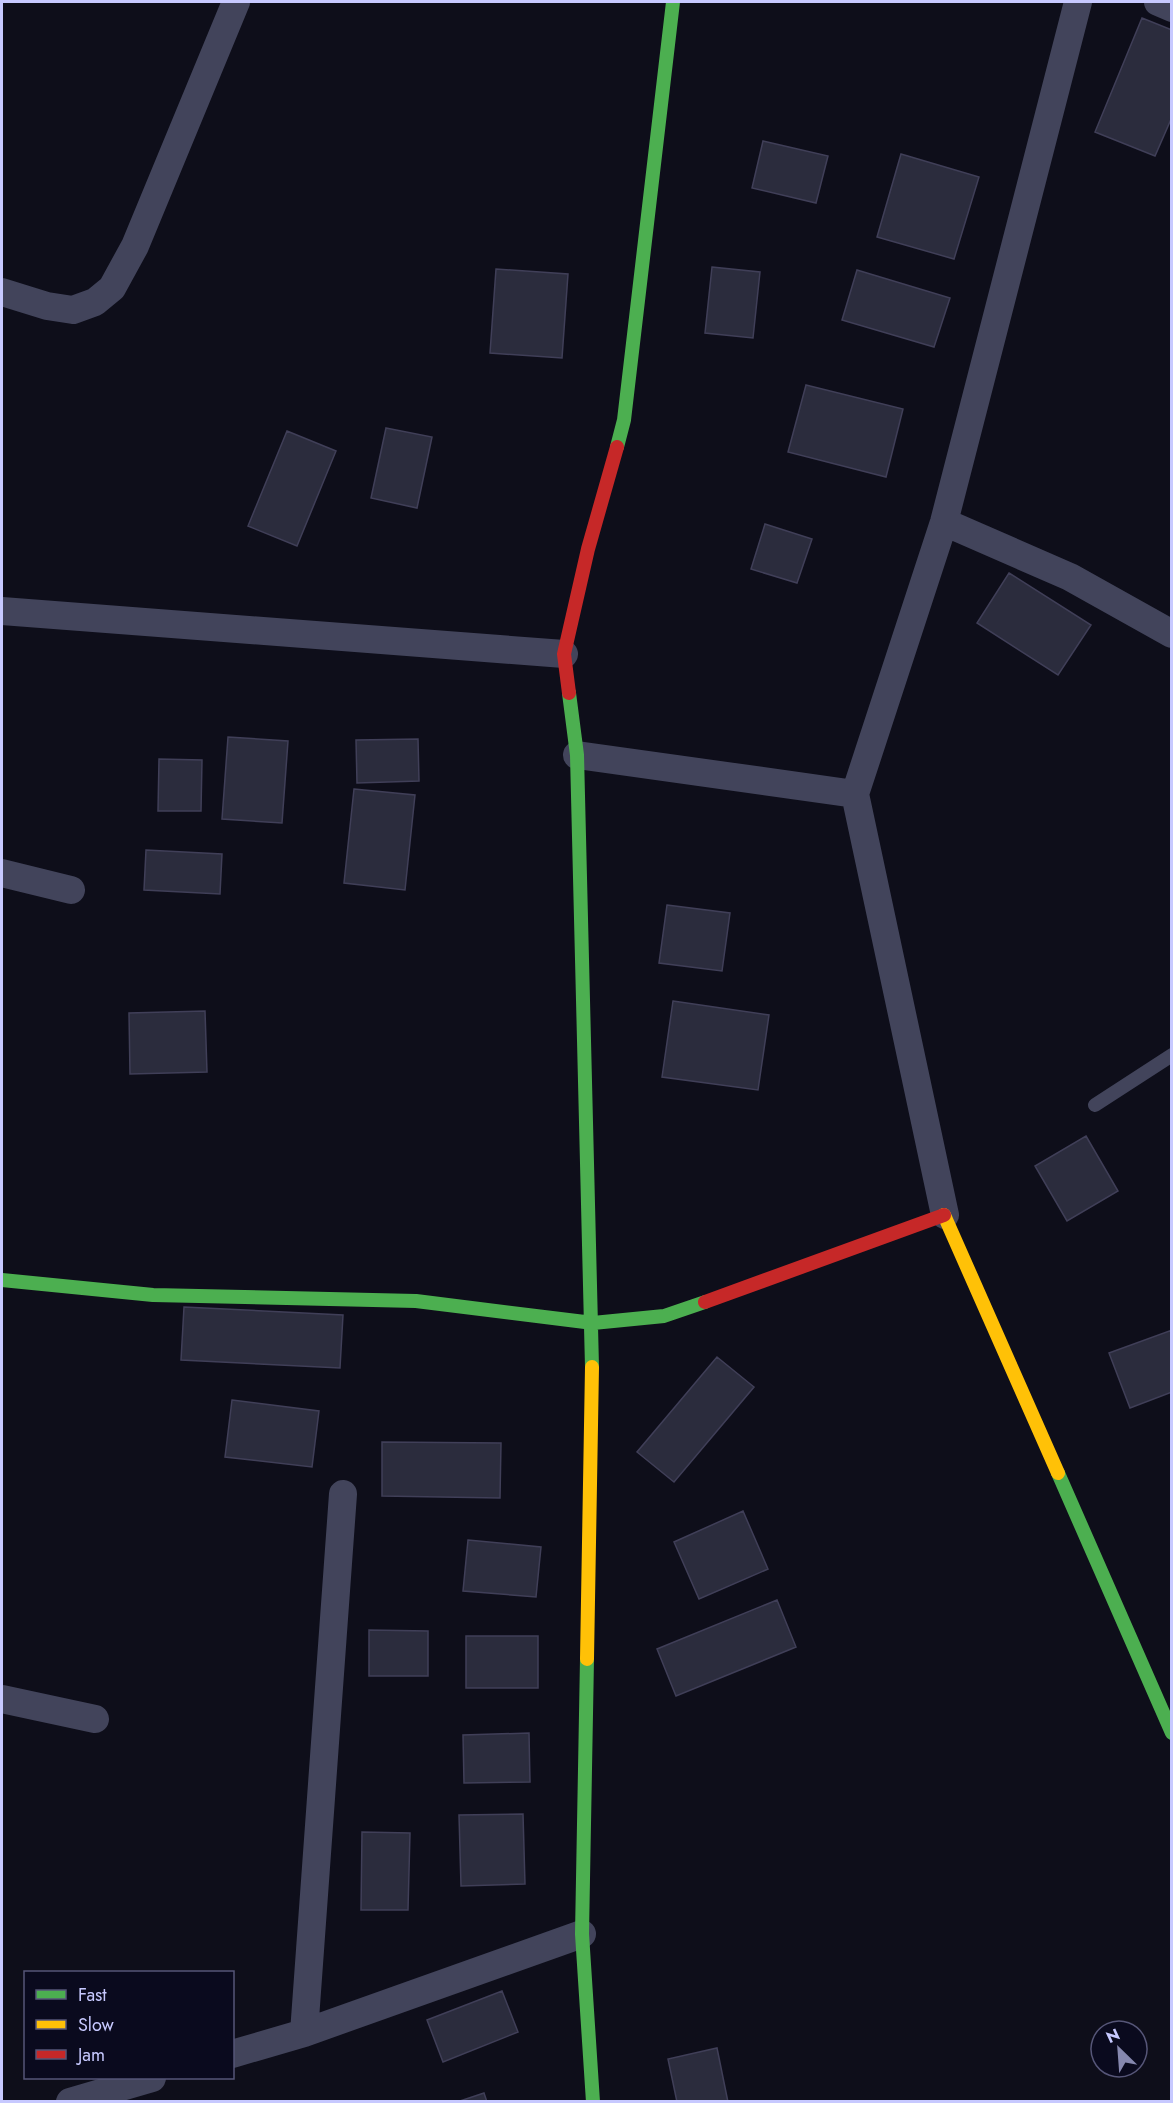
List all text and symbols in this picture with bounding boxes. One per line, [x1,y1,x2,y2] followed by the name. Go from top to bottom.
[24,1971,234,2079] legend
[78,1982,107,2008] text: Fast
[78,2012,115,2038] text: Slow
[1089,2019,1149,2079] north arrow
[1102,2023,1123,2049] text: N
[76,2042,105,2068] text: Jam

